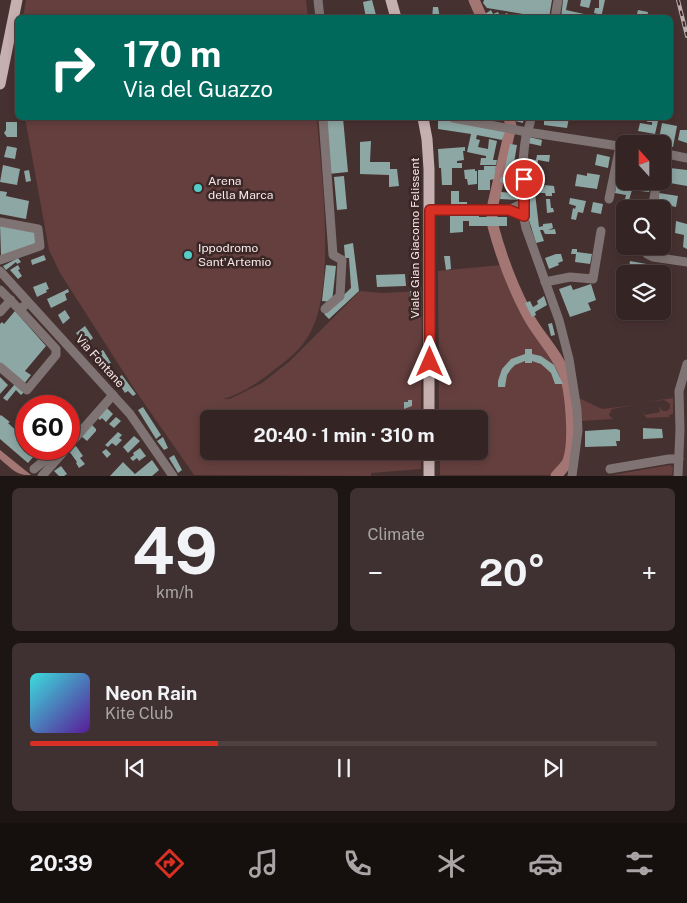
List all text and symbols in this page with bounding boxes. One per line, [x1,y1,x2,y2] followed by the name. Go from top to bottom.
[123,34,221,75] text: 170 m
[40,35,105,100] icon: right
[123,76,273,102] text: Via del Guazzo
[616,135,671,190] north arrow
[616,135,671,320] map controls
[408,157,422,319] street label: Viale Gian Giacomo Felissent
[503,158,545,200] pin
[510,165,538,193] icon: arrive
[208,174,273,202] place label: Arena della Marca
[192,182,204,194] marker: Arena della Marca
[616,200,671,255] button: search
[198,241,271,269] place label: Ippodromo Sant'Artemio
[182,249,194,261] marker: Ippodromo Sant'Artemio
[616,265,671,320] button: layers
[73,332,127,390] street label: Via Fontane
[403,335,455,387] position arrow
[15,395,80,460] speed limit sign: 60
[253,424,435,446] text: 20:40 · 1 min · 310 m
[132,512,217,589] text: 49
[368,525,425,544] text: Climate
[479,550,546,595] text: 20°
[368,556,383,589] text: −
[641,556,657,589] text: +
[156,583,194,602] text: km/h
[105,682,197,704] text: Neon Rain
[105,704,173,723] text: Kite Club
[121,754,149,782] icon: previous
[330,754,358,782] icon: pause
[539,754,567,782] icon: next
[152,846,187,881] icon: directions
[246,846,281,881] icon: music
[340,846,375,881] icon: phone
[434,846,469,881] icon: climate
[528,846,563,881] icon: car
[622,846,657,881] icon: filters
[30,850,93,876] text: 20:39

